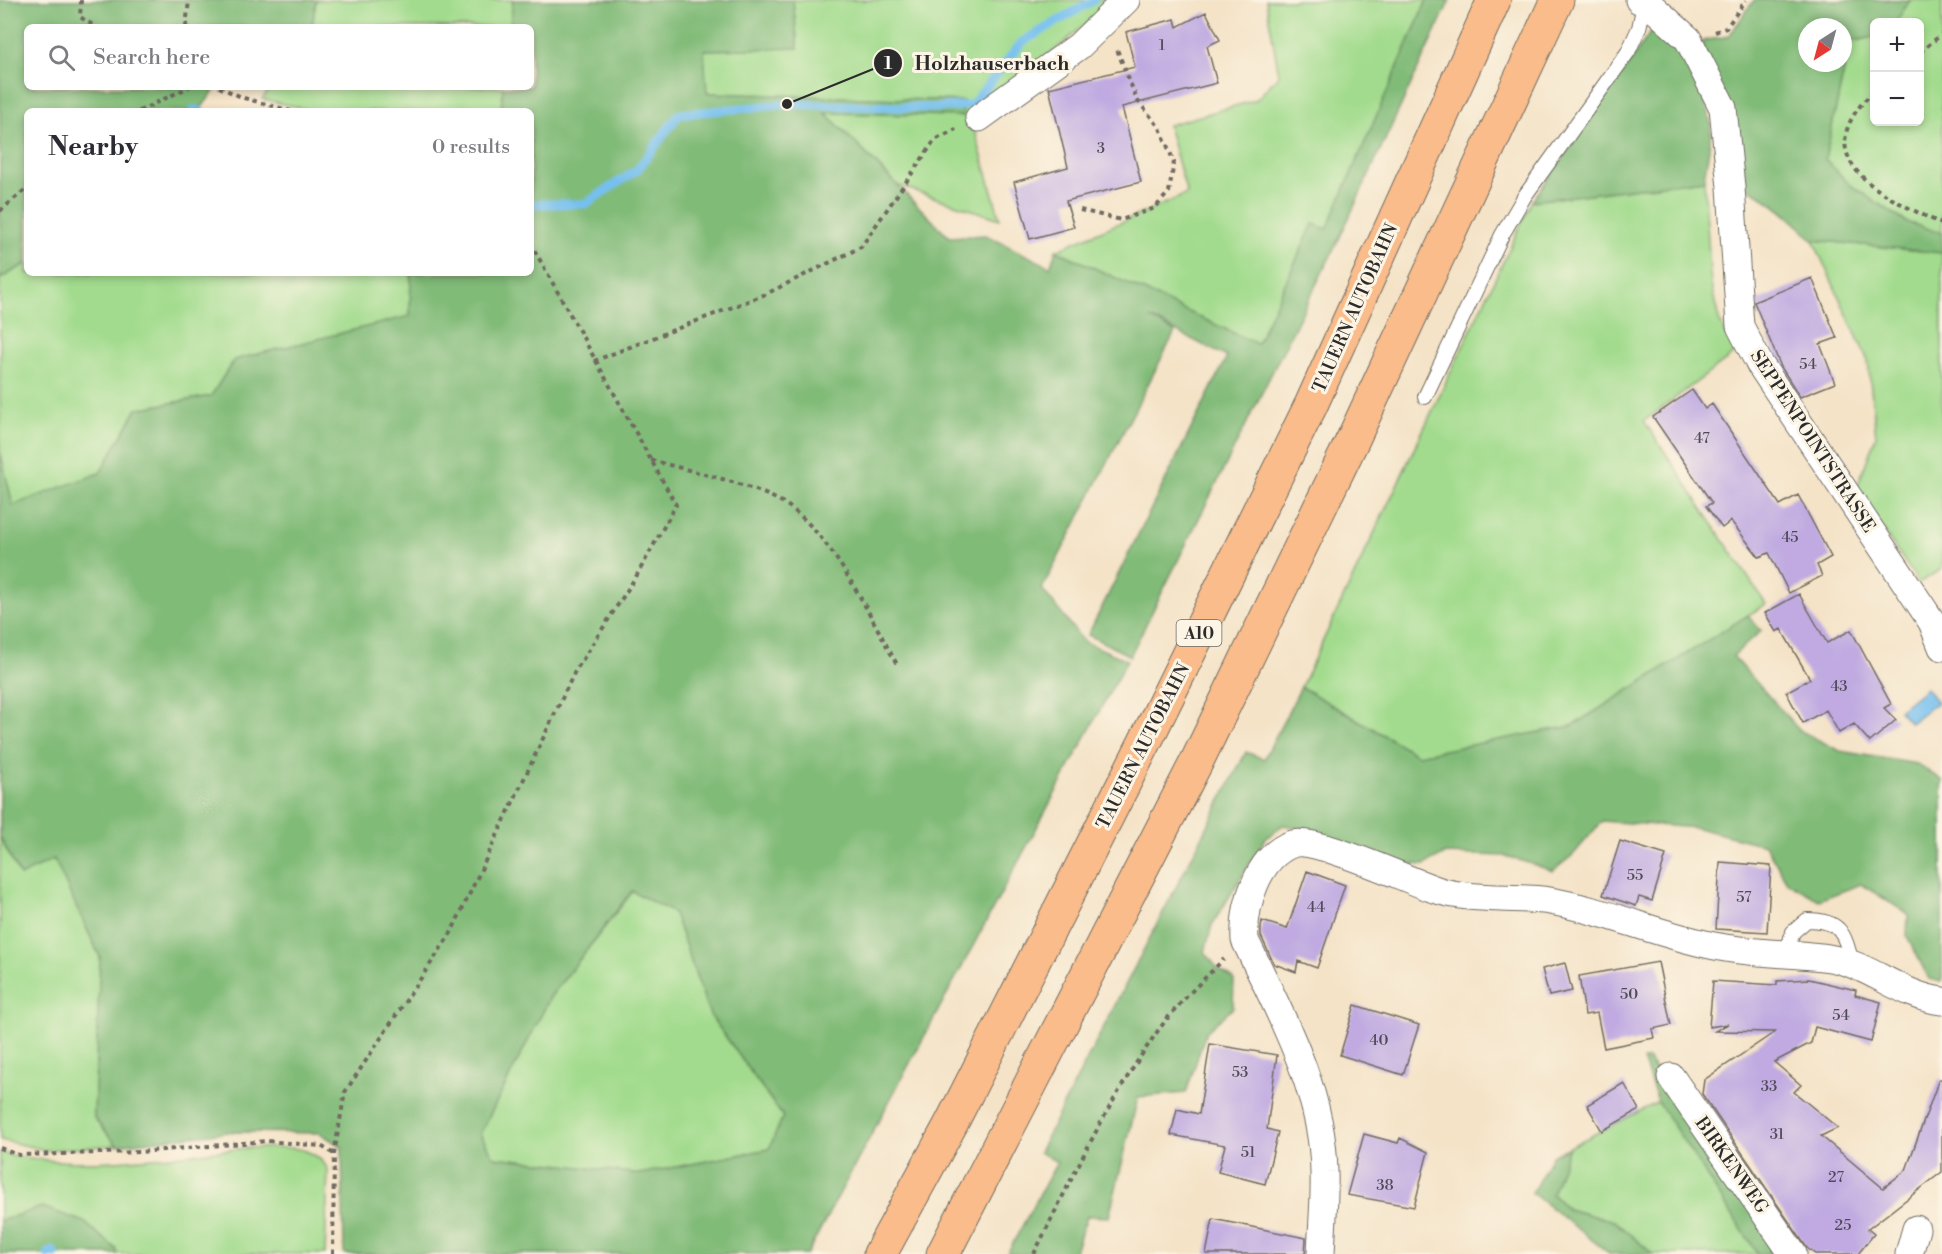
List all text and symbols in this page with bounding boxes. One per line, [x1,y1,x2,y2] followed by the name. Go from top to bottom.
[1798,18,1852,72] north arrow
[1870,18,1924,126] map controls
[1870,18,1924,72] button: +
[24,24,534,90] search box
[1159,36,1166,55] house number: 1
[45,41,78,74] icon: search
[93,44,210,71] text: Search here
[873,44,1082,82] callout: Holzhauserbach
[884,52,893,75] text: 1
[915,52,1070,77] text: Holzhauserbach
[1870,72,1924,126] button: −
[48,131,138,163] text: Nearby
[432,135,510,160] text: 0 results
[1097,139,1105,158] house number: 3
[1308,219,1403,396] street label: TAUERN AUTOBAHN
[1745,346,1880,537] street label: SEPPENPOINTSTRASSE
[1799,355,1817,374] house number: 54
[1694,429,1710,448] house number: 47
[1781,528,1799,547] house number: 45
[1176,620,1222,646] road number: A10
[1092,659,1195,833] street label: TAUERN AUTOBAHN
[1830,677,1848,696] house number: 43
[1627,866,1643,885] house number: 55
[1736,888,1752,907] house number: 57
[1307,898,1325,917] house number: 44
[1620,985,1638,1004] house number: 50
[1832,1006,1850,1025] house number: 54
[1370,1031,1388,1050] house number: 40
[1232,1063,1248,1082] house number: 53
[1761,1077,1777,1096] house number: 33
[1689,1112,1774,1219] street label: BIRKENWEG
[1770,1125,1785,1144] house number: 31
[1241,1143,1256,1162] house number: 51
[1828,1168,1844,1187] house number: 27
[1376,1176,1394,1195] house number: 38
[1835,1216,1851,1235] house number: 25

